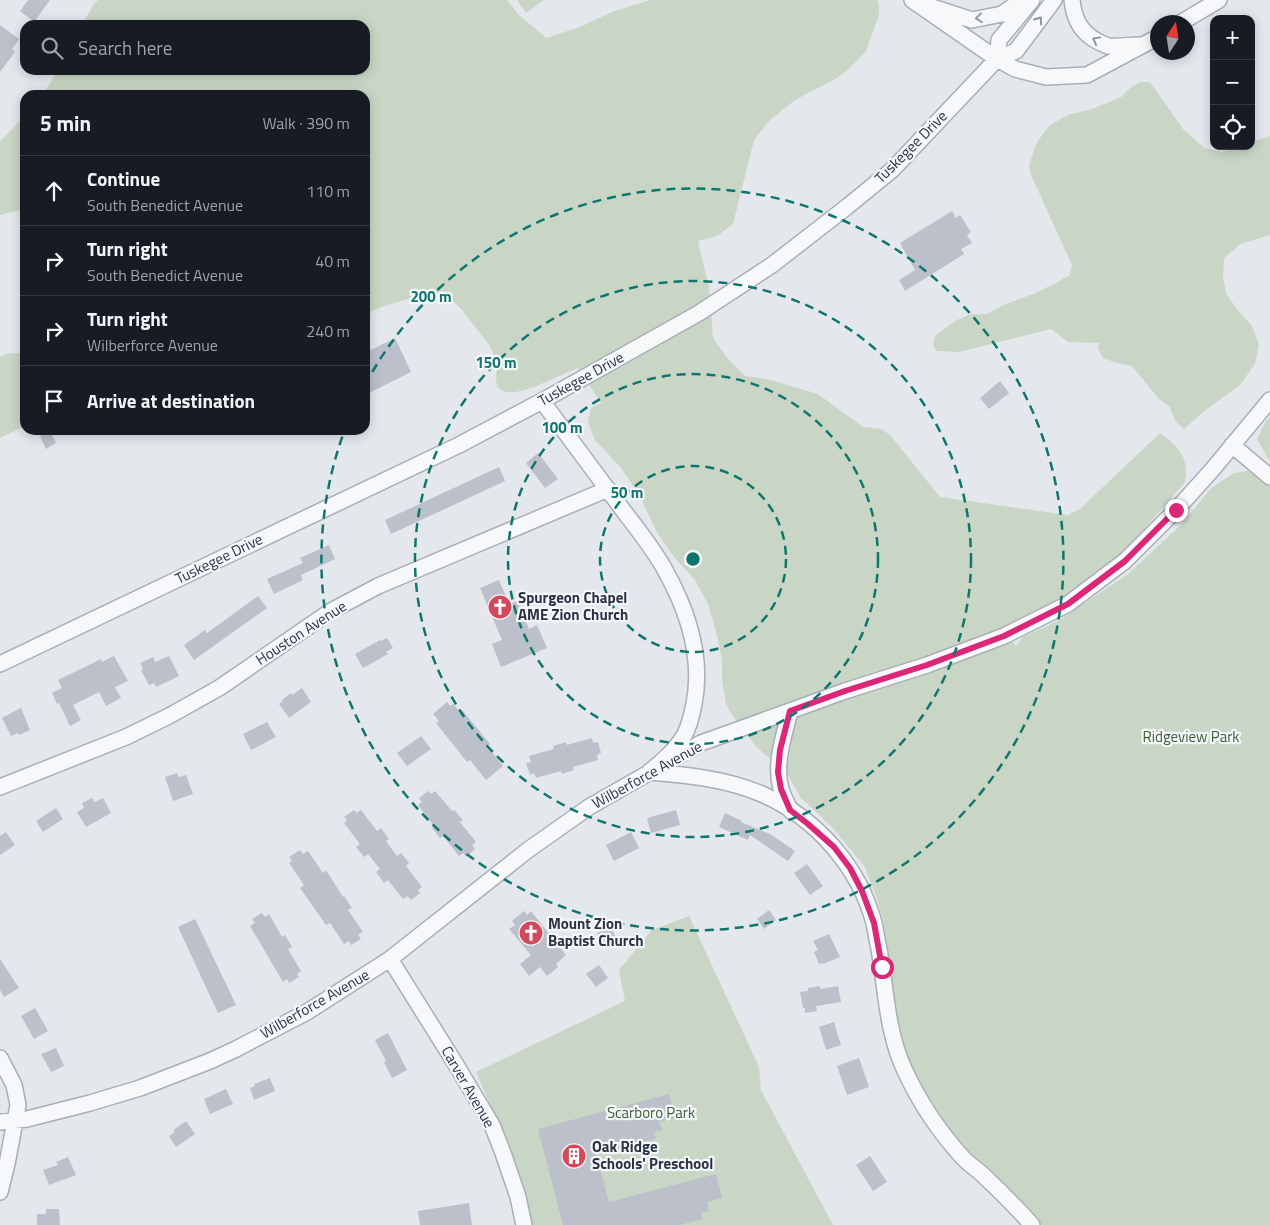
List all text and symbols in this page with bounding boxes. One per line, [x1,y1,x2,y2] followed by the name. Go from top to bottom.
[974,12,982,23] one-way arrow
[1150,15,1195,60] north arrow
[1210,15,1255,150] map controls
[1210,15,1255,60] button: +
[1033,16,1042,26] one-way arrow
[20,20,370,75] search box
[78,33,172,62] text: Search here
[38,34,66,62] icon: search
[1093,36,1102,46] one-way arrow
[1210,60,1255,105] button: −
[869,105,952,188] street label: Tuskegee Drive
[1210,105,1255,150] button: locate
[40,107,91,139] text: 5 min
[262,111,350,135] text: Walk · 390 m
[87,164,160,193] text: Continue
[40,177,68,205] icon: ahead
[306,179,350,203] text: 110 m
[87,193,243,217] text: South Benedict Avenue
[87,234,168,263] text: Turn right
[40,247,68,275] icon: right
[315,249,350,273] text: 40 m
[87,263,243,287] text: South Benedict Avenue
[410,285,452,308] text: 200 m
[87,304,168,333] text: Turn right
[40,317,68,345] icon: right
[306,319,350,343] text: 240 m
[87,333,218,357] text: Wilberforce Avenue
[534,345,628,412] street label: Tuskegee Drive
[475,351,517,374] text: 150 m
[87,386,255,415] text: Arrive at destination
[40,387,68,415] icon: arrive
[541,416,583,439] text: 100 m
[611,481,643,504] text: 50 m
[1165,499,1188,522] route end
[171,527,267,590] street label: Tuskegee Drive
[684,550,702,568] centre of rings
[518,586,628,626] place label: Spurgeon Chapel AME Zion Church
[487,594,513,620] church icon: Spurgeon Chapel AME Zion Church
[251,595,351,671] street label: Houston Avenue
[1142,725,1240,748] park label: Ridgeview Park
[588,735,706,814] street label: Wilberforce Avenue
[548,912,643,952] place label: Mount Zion Baptist Church
[518,920,544,946] church icon: Mount Zion Baptist Church
[871,956,894,979] route start
[256,963,374,1044] street label: Wilberforce Avenue
[436,1042,501,1132] street label: Carver Avenue
[607,1101,695,1124] park label: Scarboro Park
[592,1135,713,1175] place label: Oak Ridge Schools' Preschool
[561,1143,587,1169] building icon: Oak Ridge Schools' Preschool

